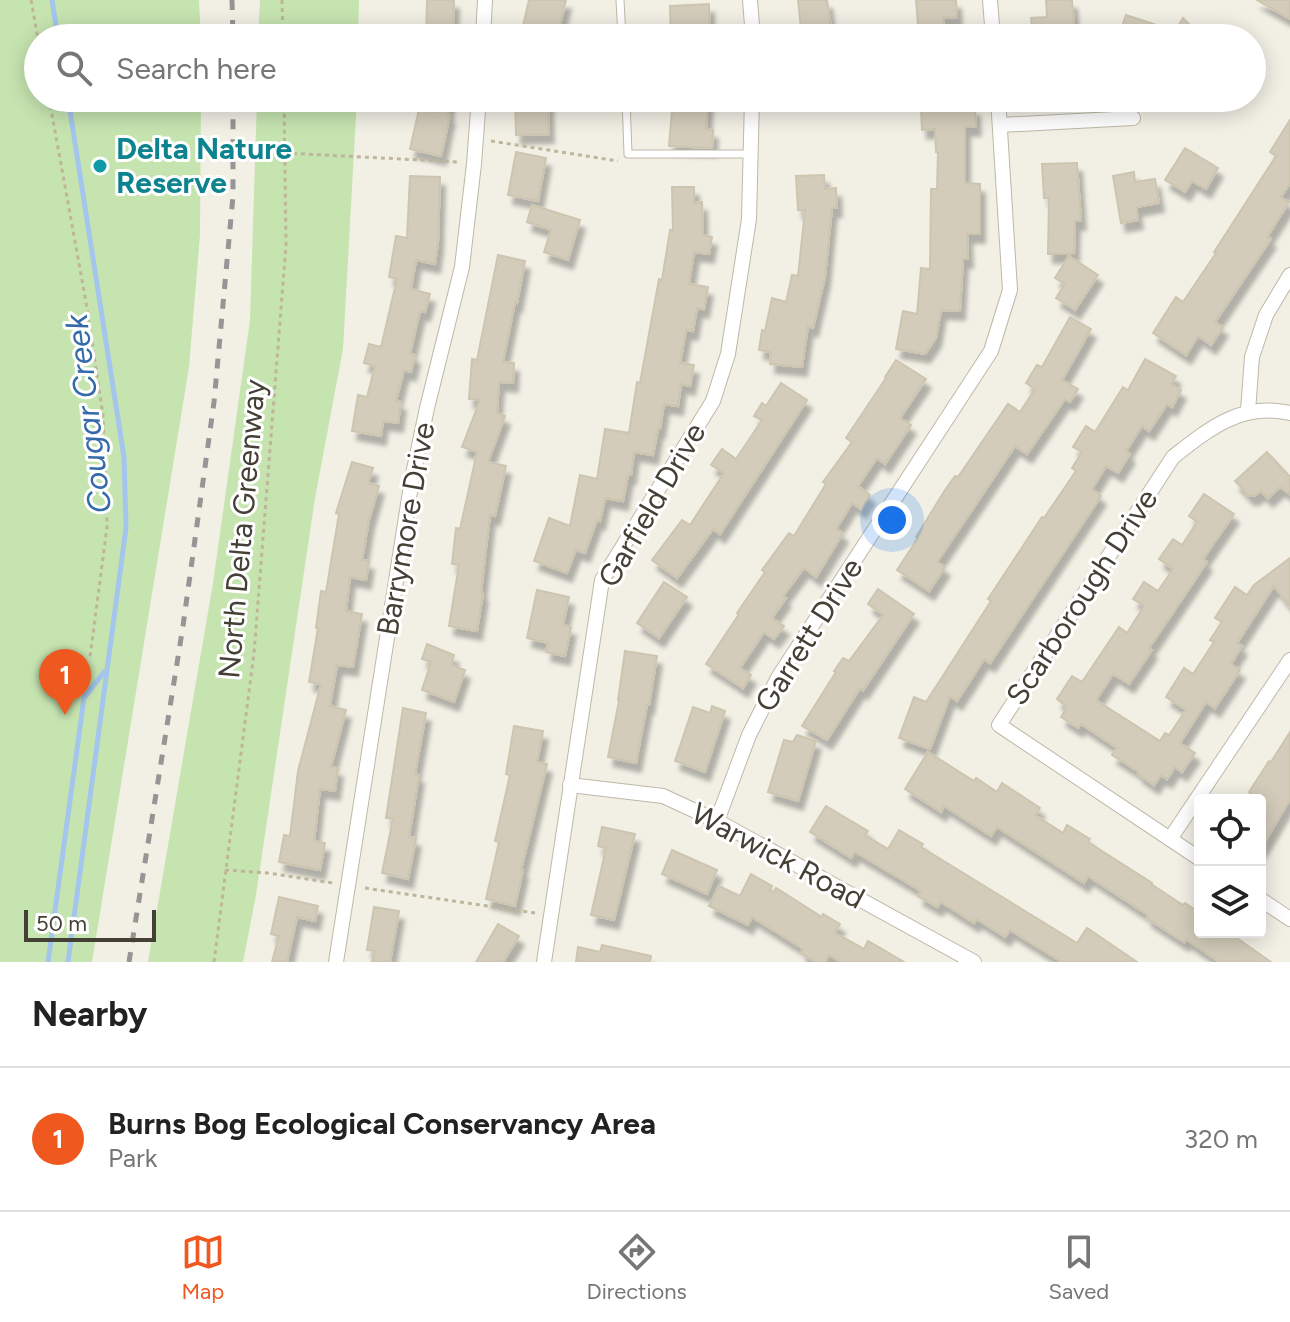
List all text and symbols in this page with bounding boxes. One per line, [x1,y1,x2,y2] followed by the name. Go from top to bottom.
[24,24,1266,112] search box
[52,46,96,90] icon: search
[116,50,276,87] text: Search here
[116,130,293,201] place label: Delta Nature Reserve
[91,157,109,175] marker: Delta Nature Reserve
[57,311,119,516] water label: Cougar Creek
[210,378,273,680] street label: North Delta Greenway
[590,416,713,594] street label: Garfield Drive
[369,419,442,638] street label: Barrymore Drive
[998,482,1165,712] street label: Scarborough Drive
[872,500,912,540] your location
[747,551,870,718] street label: Garrett Drive
[39,649,91,715] pin: 1
[685,794,871,917] street label: Warwick Road
[1194,794,1266,938] map controls
[1194,794,1266,866] button: locate
[1194,866,1266,938] button: layers
[24,906,156,942] scale bar
[36,910,87,937] text: 50 m
[32,994,147,1035] text: Nearby
[108,1105,656,1142] text: Burns Bog Ecological Conservancy Area
[53,1123,63,1155] text: 1
[1184,1123,1258,1155] text: 320 m
[108,1142,157,1174] text: Park
[181,1230,225,1305] tab: Map
[587,1230,687,1305] tab: Directions
[1048,1230,1109,1305] tab: Saved

